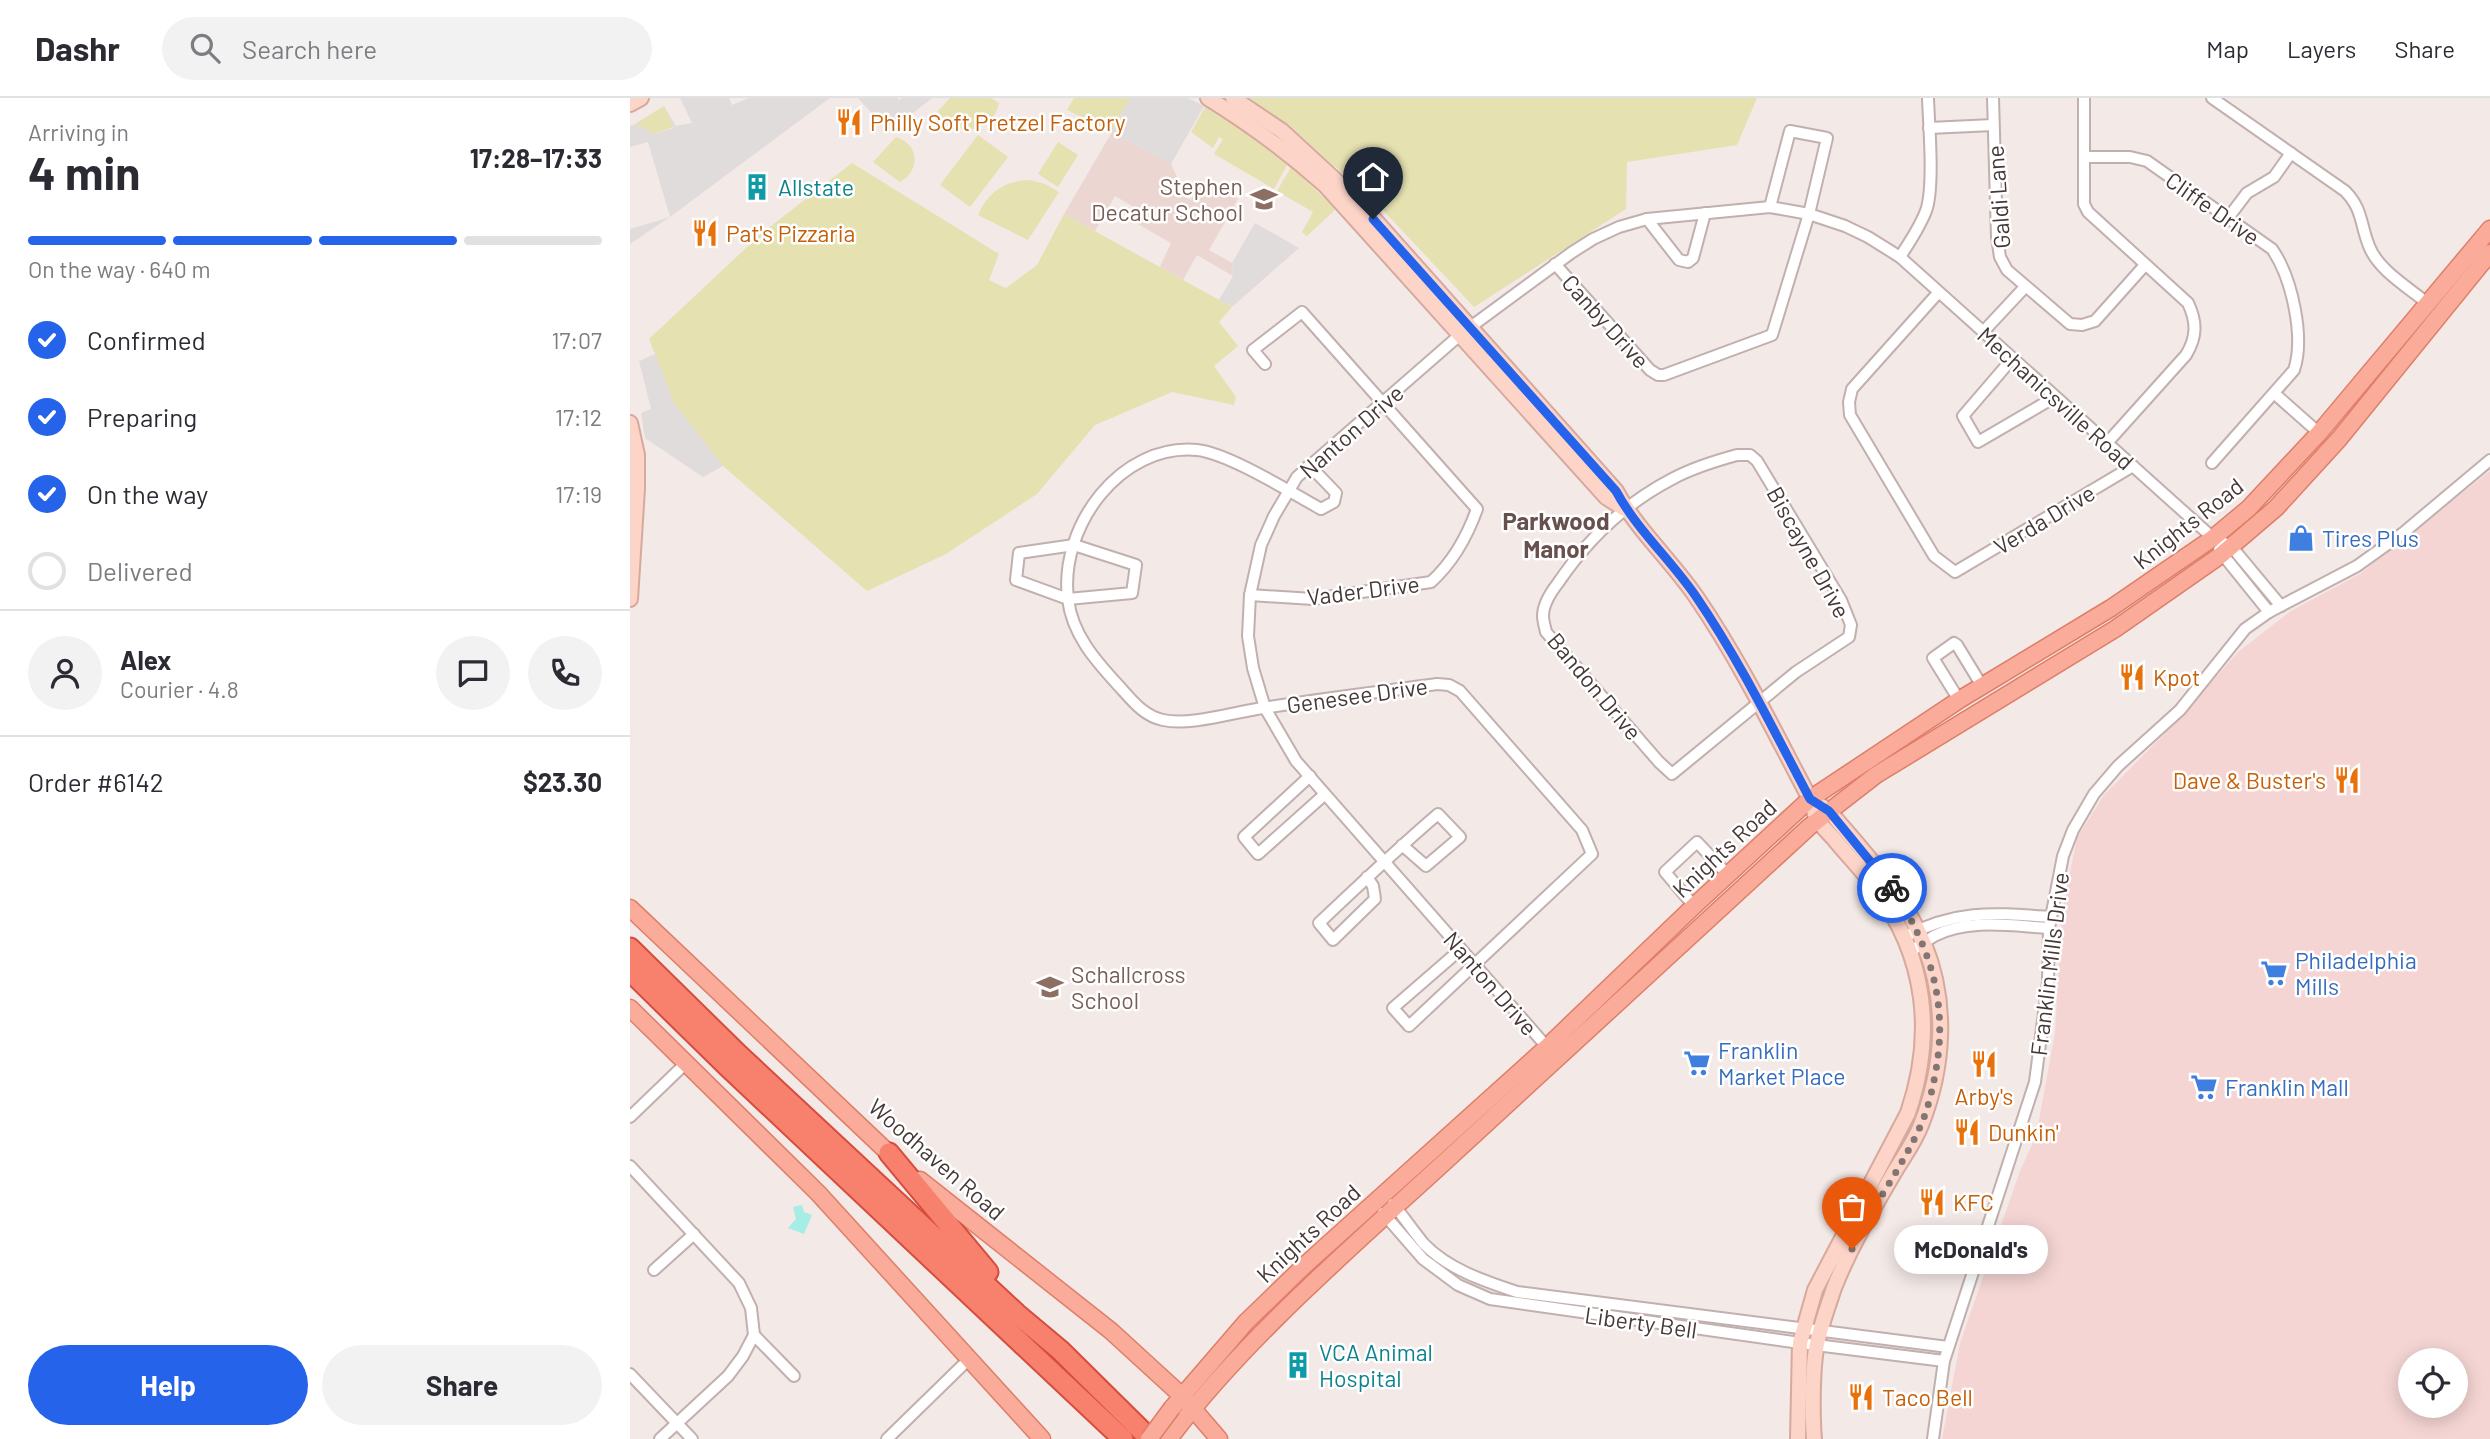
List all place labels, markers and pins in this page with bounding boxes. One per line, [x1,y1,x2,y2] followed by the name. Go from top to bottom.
[834,107,864,137] restaurant icon: Philly Soft Pretzel Factory
[870,108,1126,136] place label: Philly Soft Pretzel Factory
[1343,147,1403,219] pin
[742,172,772,202] building icon: Allstate
[1091,172,1243,226] place label: Stephen Decatur School
[778,173,854,201] place label: Allstate
[1249,184,1279,214] school or university icon: Stephen Decatur School
[690,218,720,248] restaurant icon: Pat's Pizzaria
[726,219,855,247] place label: Pat's Pizzaria
[2286,523,2316,553] shop icon: Tires Plus
[2322,524,2419,552] place label: Tires Plus
[2117,662,2147,692] restaurant icon: Kpot
[2153,663,2200,691] place label: Kpot
[2332,765,2362,795] restaurant icon: Dave & Buster's
[2173,766,2326,794] place label: Dave & Buster's
[2295,946,2417,1000] place label: Philadelphia Mills
[2259,958,2289,988] supermarket icon: Philadelphia Mills
[1071,960,1186,1014] place label: Schallcross School
[1035,972,1065,1002] school or university icon: Schallcross School
[1718,1036,1846,1090] place label: Franklin Market Place
[1682,1048,1712,1078] supermarket icon: Franklin Market Place
[1969,1049,1999,1079] restaurant icon: Arby's
[2189,1072,2219,1102] supermarket icon: Franklin Mall
[2225,1073,2349,1101] place label: Franklin Mall
[1955,1082,2013,1110] place label: Arby's
[1952,1117,1982,1147] restaurant icon: Dunkin'
[1988,1118,2059,1146] place label: Dunkin'
[1822,1177,1882,1249] pin
[1917,1187,1947,1217] restaurant icon: KFC
[1953,1188,1994,1216] place label: KFC
[1894,1224,2048,1274] callout: McDonald's
[1319,1338,1433,1392] place label: VCA Animal Hospital
[1283,1350,1313,1380] building icon: VCA Animal Hospital
[1846,1382,1876,1412] restaurant icon: Taco Bell
[1882,1383,1973,1411] place label: Taco Bell

